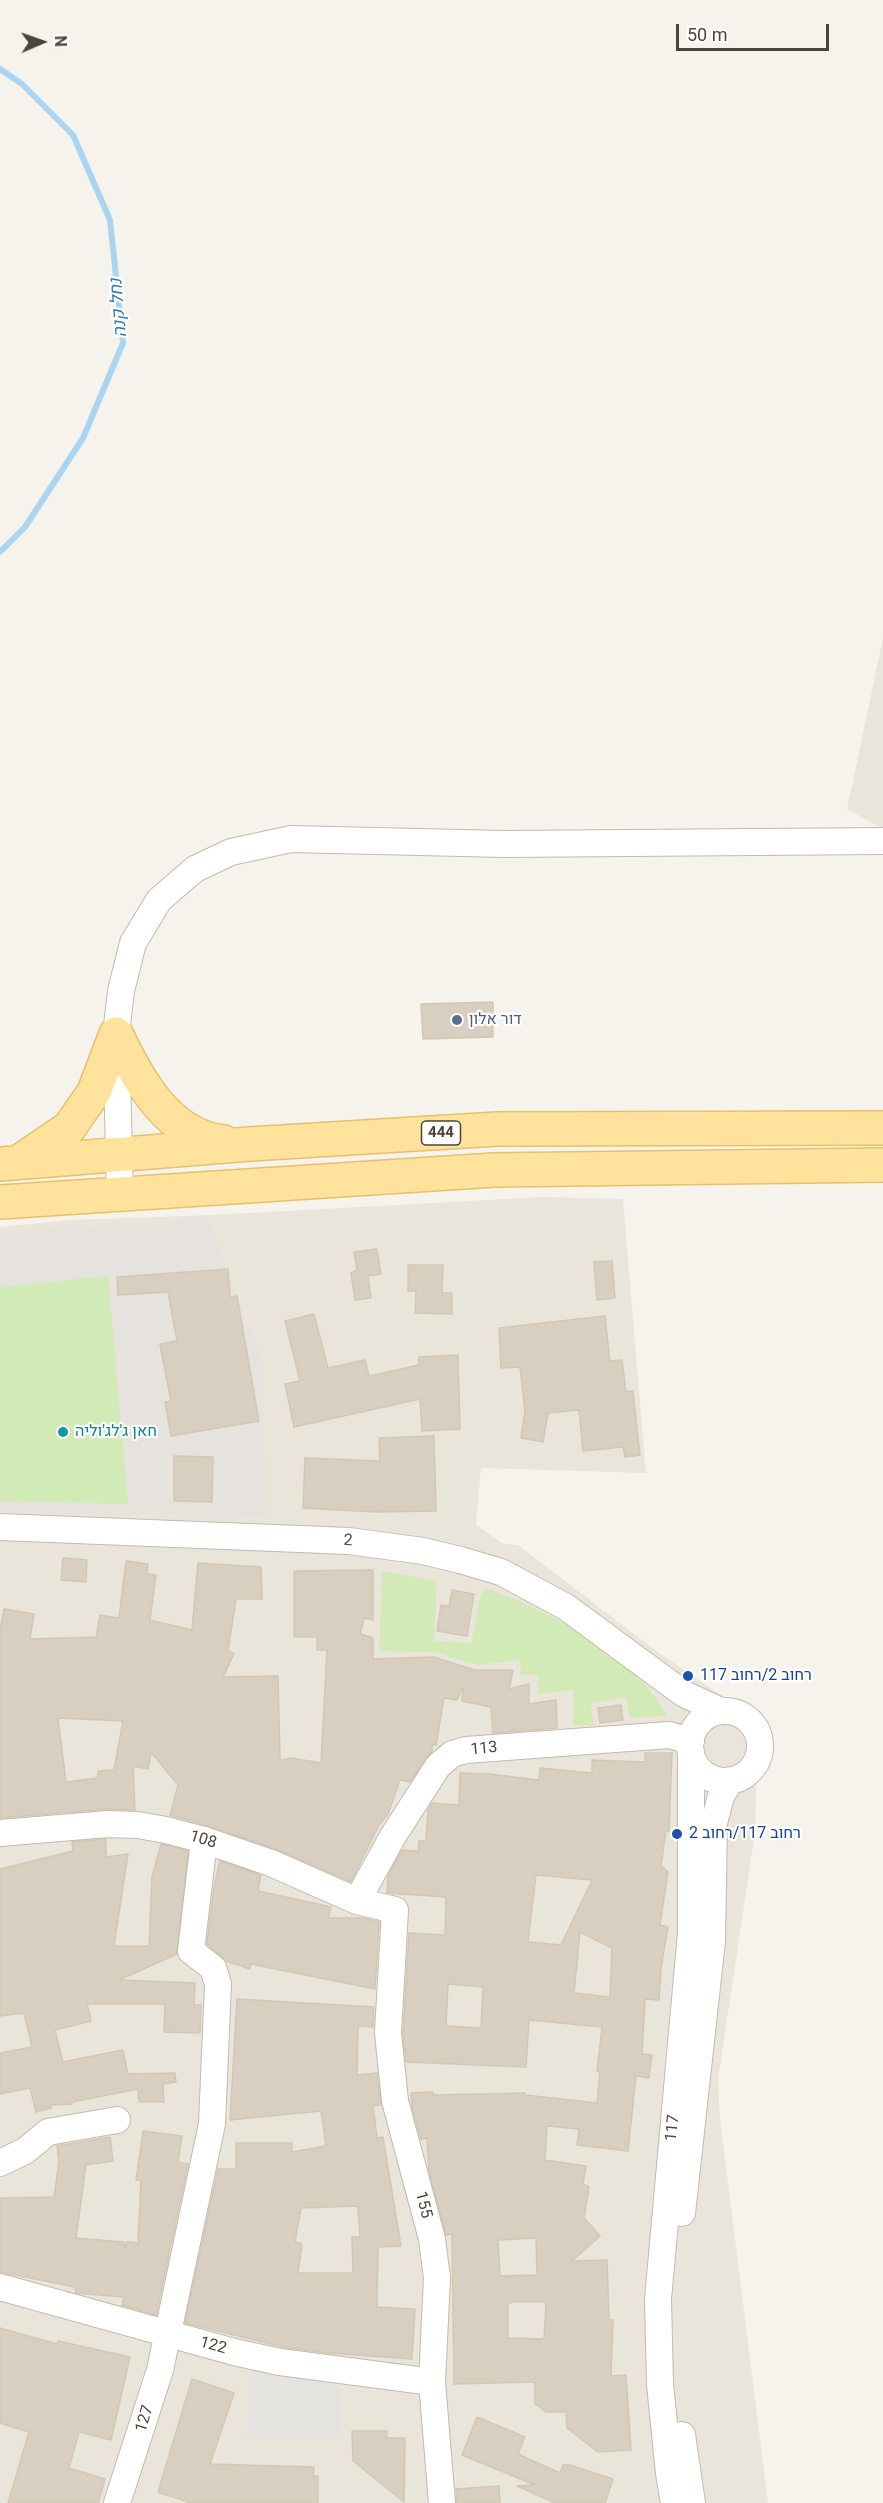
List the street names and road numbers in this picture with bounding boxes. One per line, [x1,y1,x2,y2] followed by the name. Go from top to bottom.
[422,1121,460,1145] road number: 444
[343,1531,353,1551] street label: 2
[470,1738,498,1760] street label: 113
[187,1827,219,1853] street label: 108
[662,2114,684,2142] street label: 117
[410,2189,436,2221] street label: 155
[197,2333,229,2359] street label: 122
[132,2403,158,2435] street label: 127

